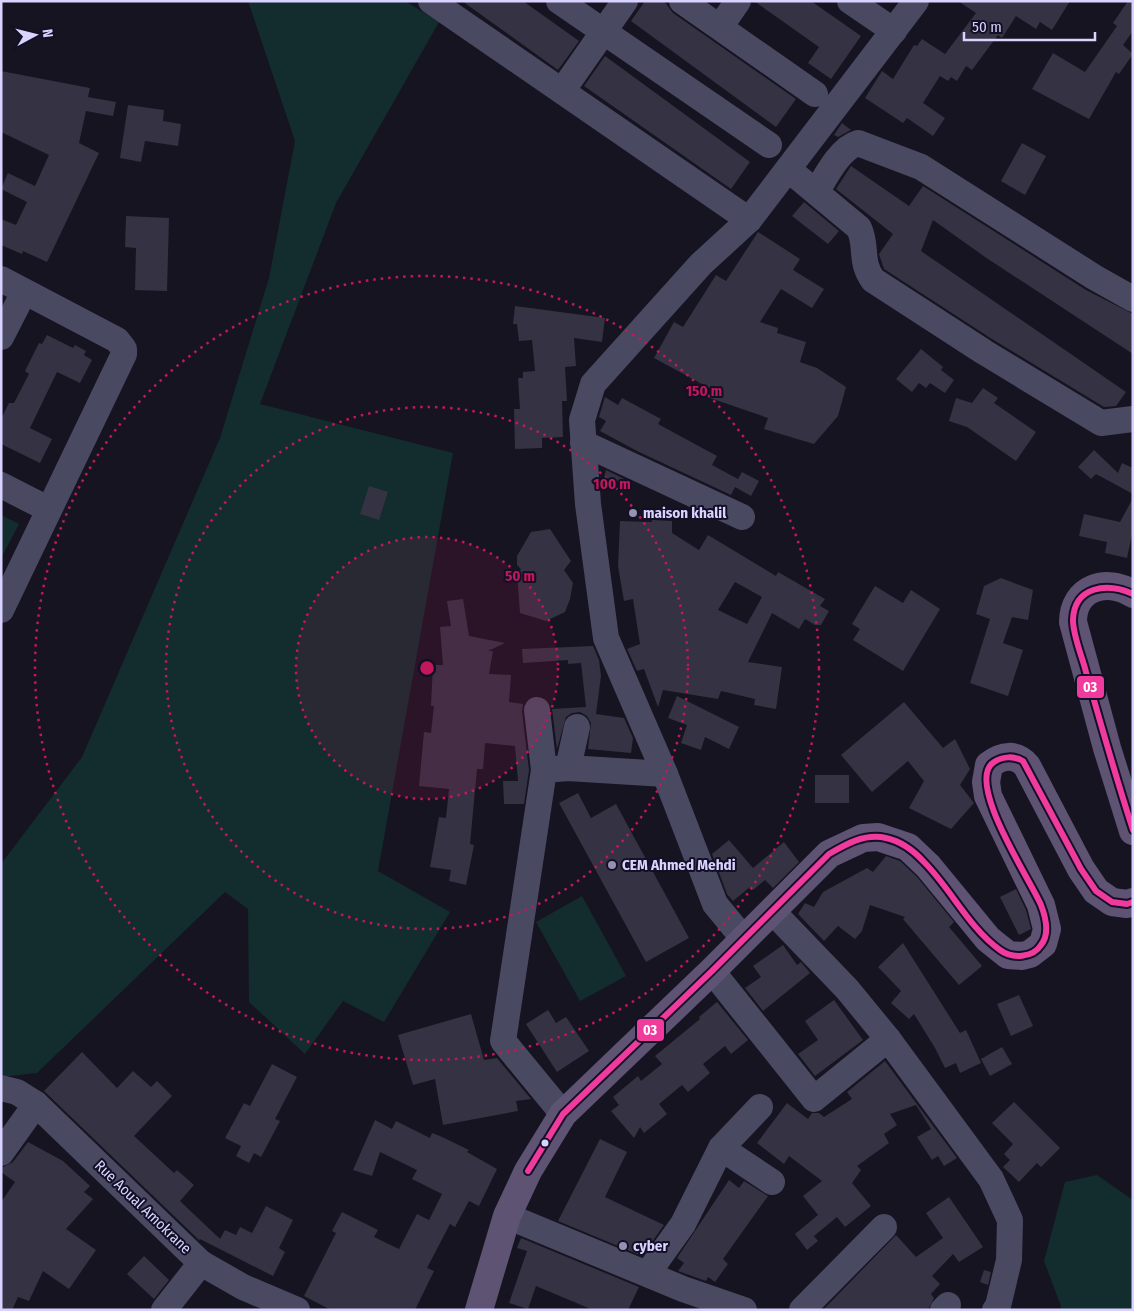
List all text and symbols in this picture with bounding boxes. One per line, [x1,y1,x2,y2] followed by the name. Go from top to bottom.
[10,10,60,60] north arrow
[964,10,1095,42] scale bar
[972,18,1002,36] text: 50 m
[38,28,56,39] text: N
[686,382,722,400] text: 150 m
[593,475,631,493] text: 100 m
[643,504,727,522] place label: maison khalil
[627,507,639,519] marker: maison khalil
[505,567,535,585] text: 50 m
[418,659,436,677] centre of rings
[1076,675,1105,699] line badge: 03
[1083,679,1097,696] text: 03
[622,856,736,874] place label: CEM Ahmed Mehdi
[606,859,618,871] marker: CEM Ahmed Mehdi
[636,1018,665,1042] line badge: 03
[643,1022,657,1039] text: 03
[540,1138,550,1148] unlabelled marker
[91,1156,195,1258] street label: Rue Aoual Amokrane
[633,1237,668,1255] place label: cyber
[617,1240,629,1252] marker: cyber

